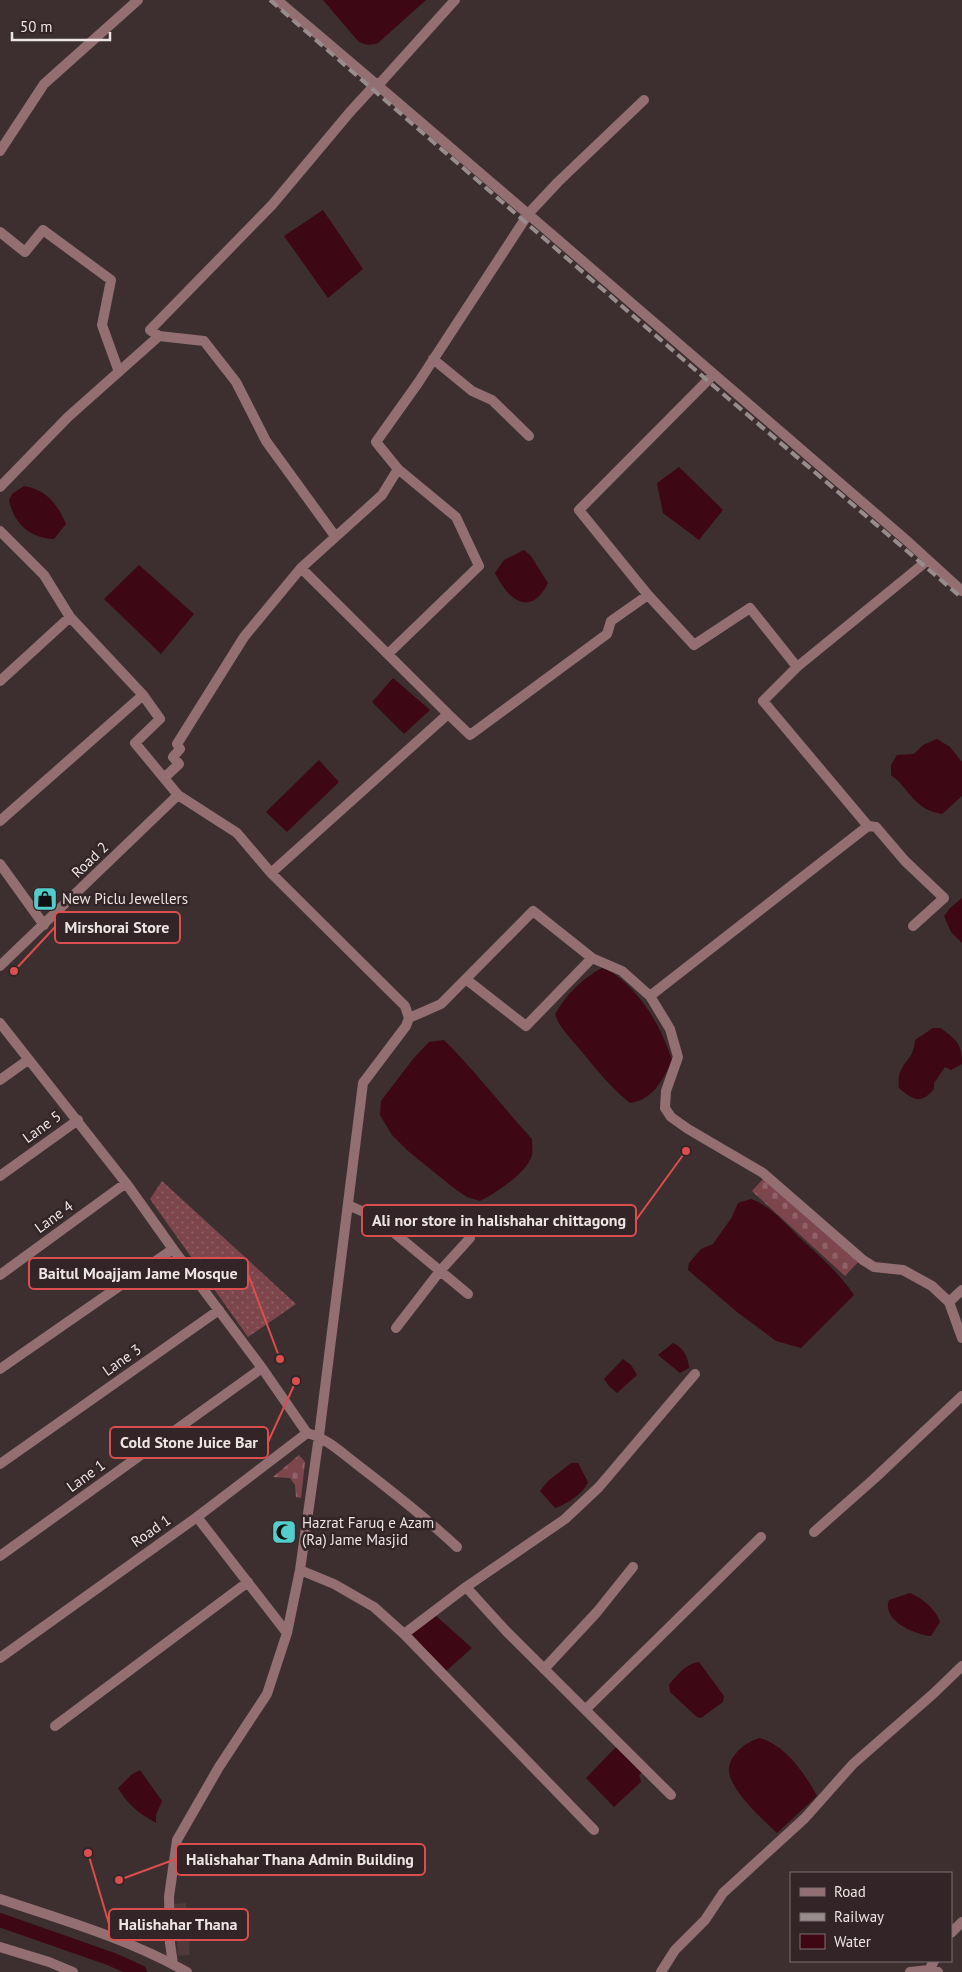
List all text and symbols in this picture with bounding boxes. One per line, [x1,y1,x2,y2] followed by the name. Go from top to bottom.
[12,10,110,42] scale bar
[20,17,53,36] text: 50 m
[67,838,112,882] street label: Road 2
[32,886,58,912] shop icon: New Piclu Jewellers
[62,889,188,908] place label: New Piclu Jewellers
[55,912,180,943] callout: Mirshorai Store
[64,917,170,937] text: Mirshorai Store
[19,1106,65,1147] street label: Lane 5
[31,1196,77,1237] street label: Lane 4
[362,1205,636,1236] callout: Ali nor store in halishahar chittagong
[372,1210,626,1230] text: Ali nor store in halishahar chittagong
[29,1258,248,1289] callout: Baitul Moajjam Jame Mosque
[38,1263,238,1283] text: Baitul Moajjam Jame Mosque
[99,1340,145,1380] street label: Lane 3
[110,1427,268,1458] callout: Cold Stone Juice Bar
[120,1432,258,1452] text: Cold Stone Juice Bar
[63,1455,109,1496] street label: Lane 1
[127,1510,174,1551] street label: Road 1
[302,1513,434,1549] place label: Hazrat Faruq e Azam (Ra) Jame Masjid
[271,1519,297,1545] mosque icon: Hazrat Faruq e Azam (Ra) Jame Masjid
[176,1844,425,1875] callout: Halishahar Thana Admin Building
[186,1849,414,1869] text: Halishahar Thana Admin Building
[790,1872,952,1962] legend
[834,1882,866,1901] text: Road
[834,1907,884,1926] text: Railway
[109,1909,248,1940] callout: Halishahar Thana
[119,1914,238,1934] text: Halishahar Thana
[834,1932,871,1951] text: Water

